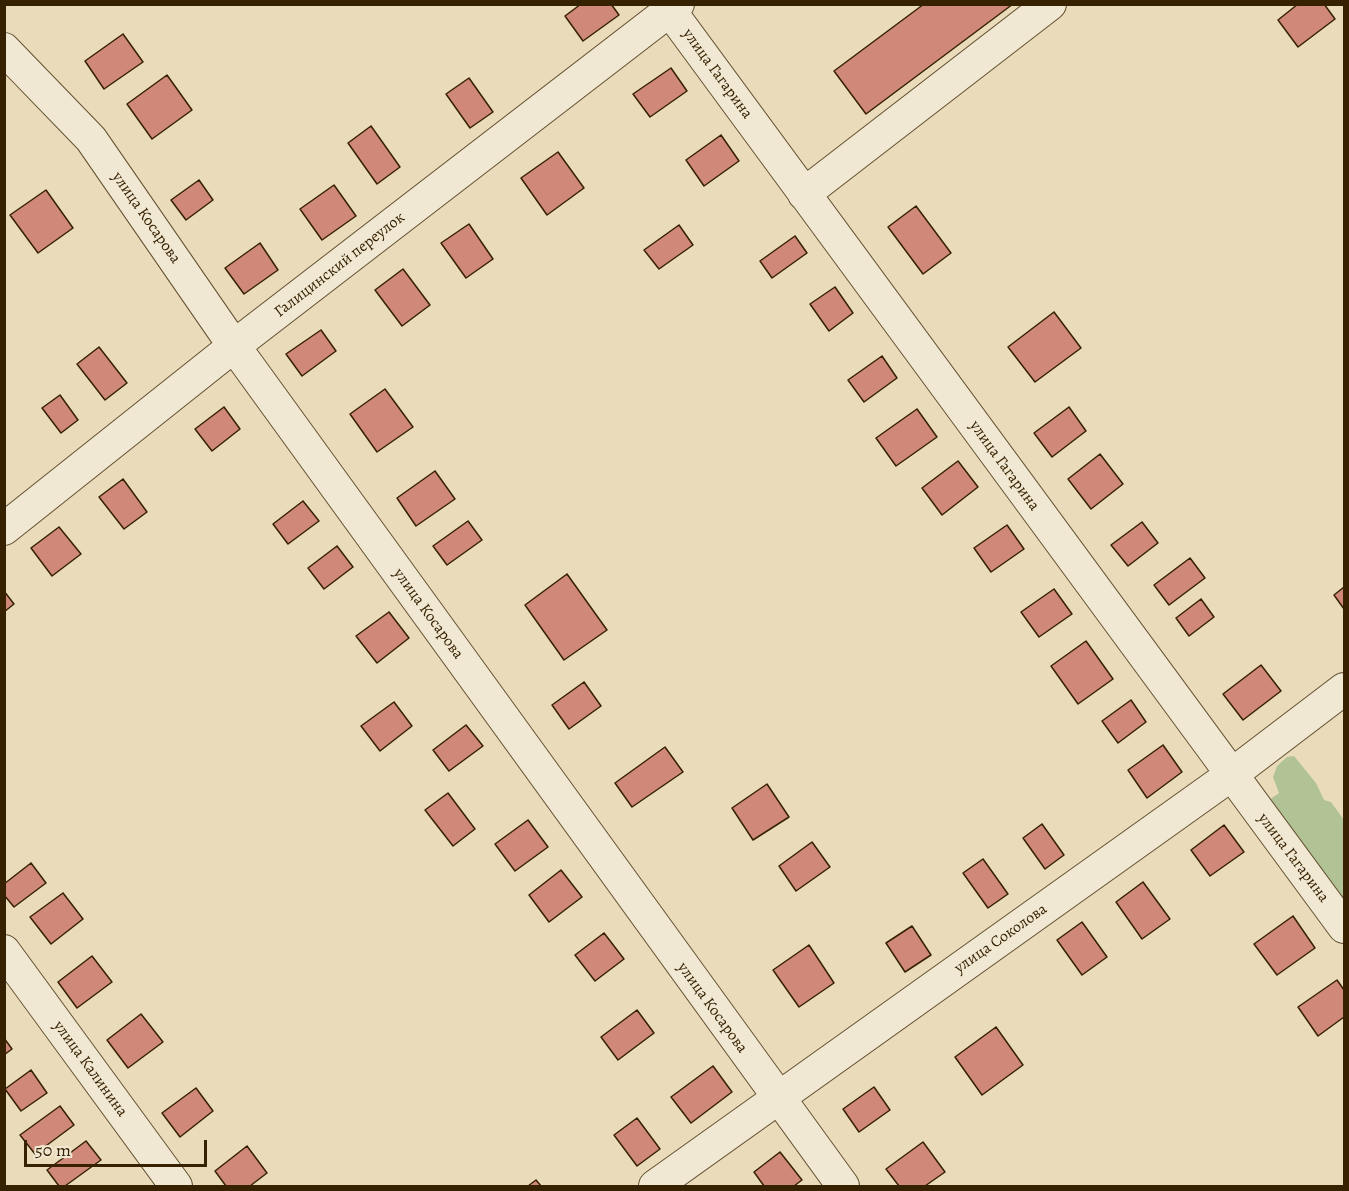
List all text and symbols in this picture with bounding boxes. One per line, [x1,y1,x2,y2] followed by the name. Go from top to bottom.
[678,25,756,123] street label: улица Гагарина
[107,168,185,268] street label: улица Косарова
[271,208,409,322] street label: Галицинский переулок
[965,417,1043,515] street label: улица Гагарина
[389,565,467,663] street label: улица Косарова
[1253,810,1333,906] street label: улица Гагарина
[951,900,1051,978] street label: улица Соколова
[673,959,751,1057] street label: улица Косарова
[49,1017,131,1121] street label: улица Калинина
[27,1128,210,1166] scale bar
[35,1138,71,1162] text: 50 m

